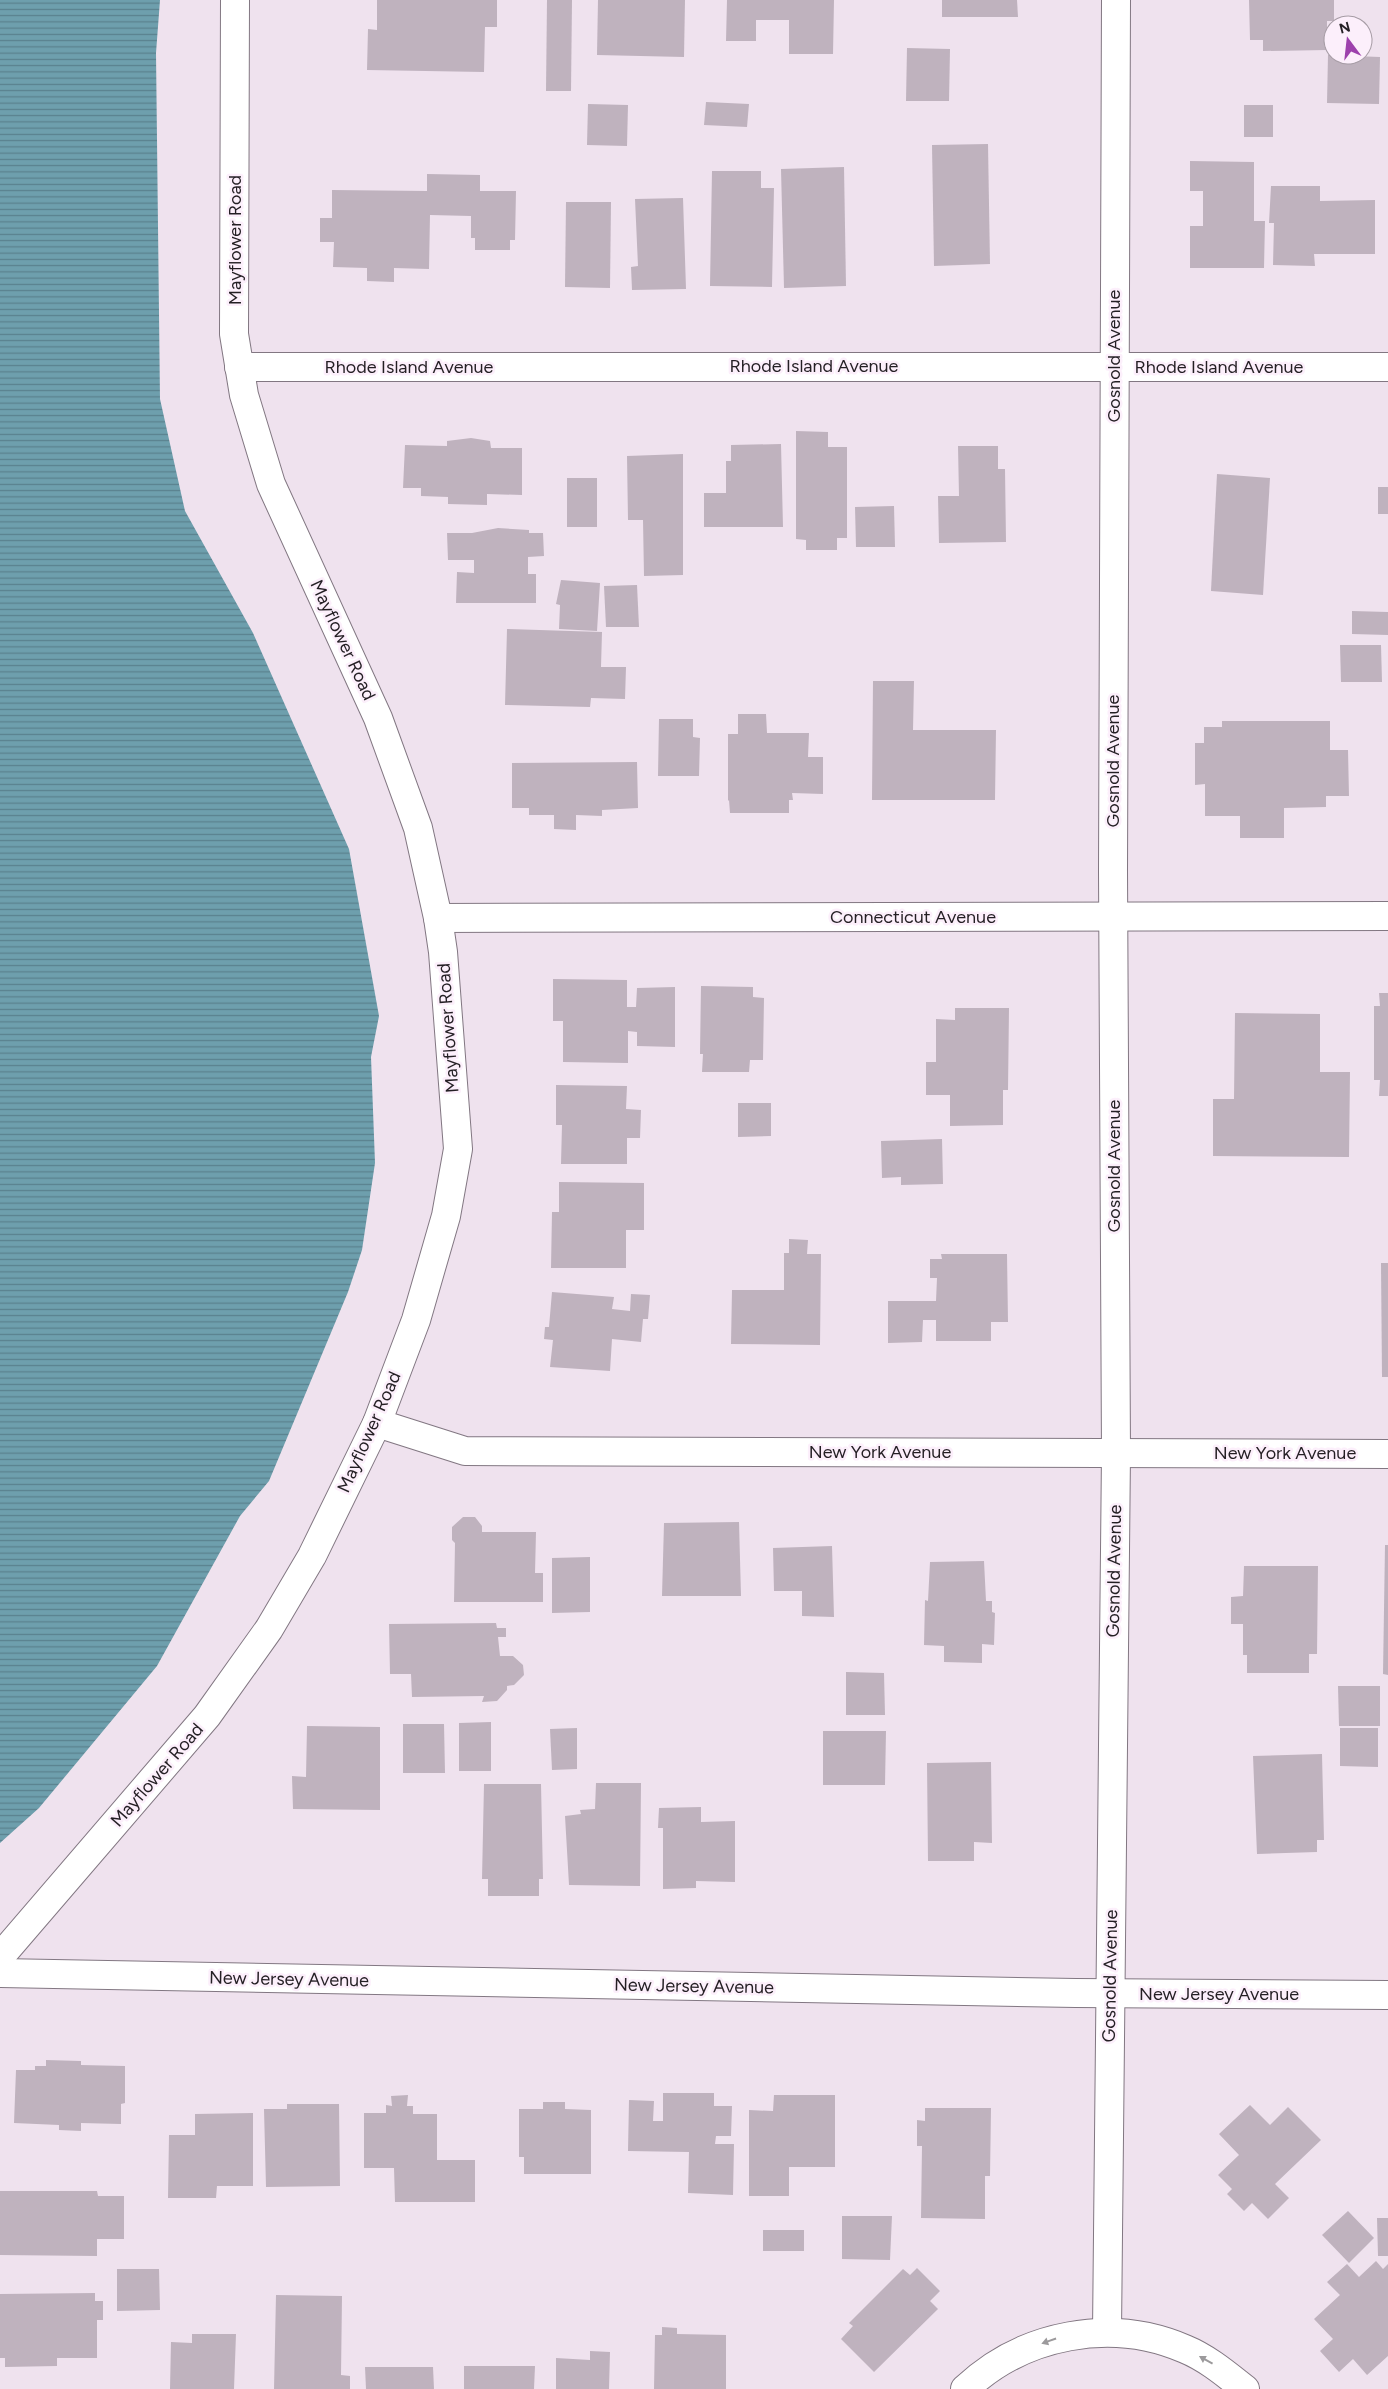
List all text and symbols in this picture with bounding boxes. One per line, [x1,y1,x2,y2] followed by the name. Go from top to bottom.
[1323,15,1373,65] north arrow
[1337,18,1352,38] text: N
[224,175,246,305] street label: Mayflower Road
[1103,289,1125,422] street label: Gosnold Avenue
[730,355,899,377] street label: Rhode Island Avenue
[325,356,494,378] street label: Rhode Island Avenue
[1135,356,1304,378] street label: Rhode Island Avenue
[306,576,380,704] street label: Mayflower Road
[1102,694,1124,827] street label: Gosnold Avenue
[830,906,996,928] street label: Connecticut Avenue
[432,962,464,1094] street label: Mayflower Road
[1103,1099,1125,1232] street label: Gosnold Avenue
[332,1368,406,1496] street label: Mayflower Road
[809,1441,951,1463] street label: New York Avenue
[1214,1442,1356,1464] street label: New York Avenue
[1102,1504,1126,1638] street label: Gosnold Avenue
[106,1719,208,1831] street label: Mayflower Road
[1098,1909,1122,2043] street label: Gosnold Avenue
[209,1967,369,1991] street label: New Jersey Avenue
[614,1974,774,1998] street label: New Jersey Avenue
[1139,1983,1299,2005] street label: New Jersey Avenue
[1042,2338,1057,2345] one-way arrow
[1199,2356,1212,2365] one-way arrow

